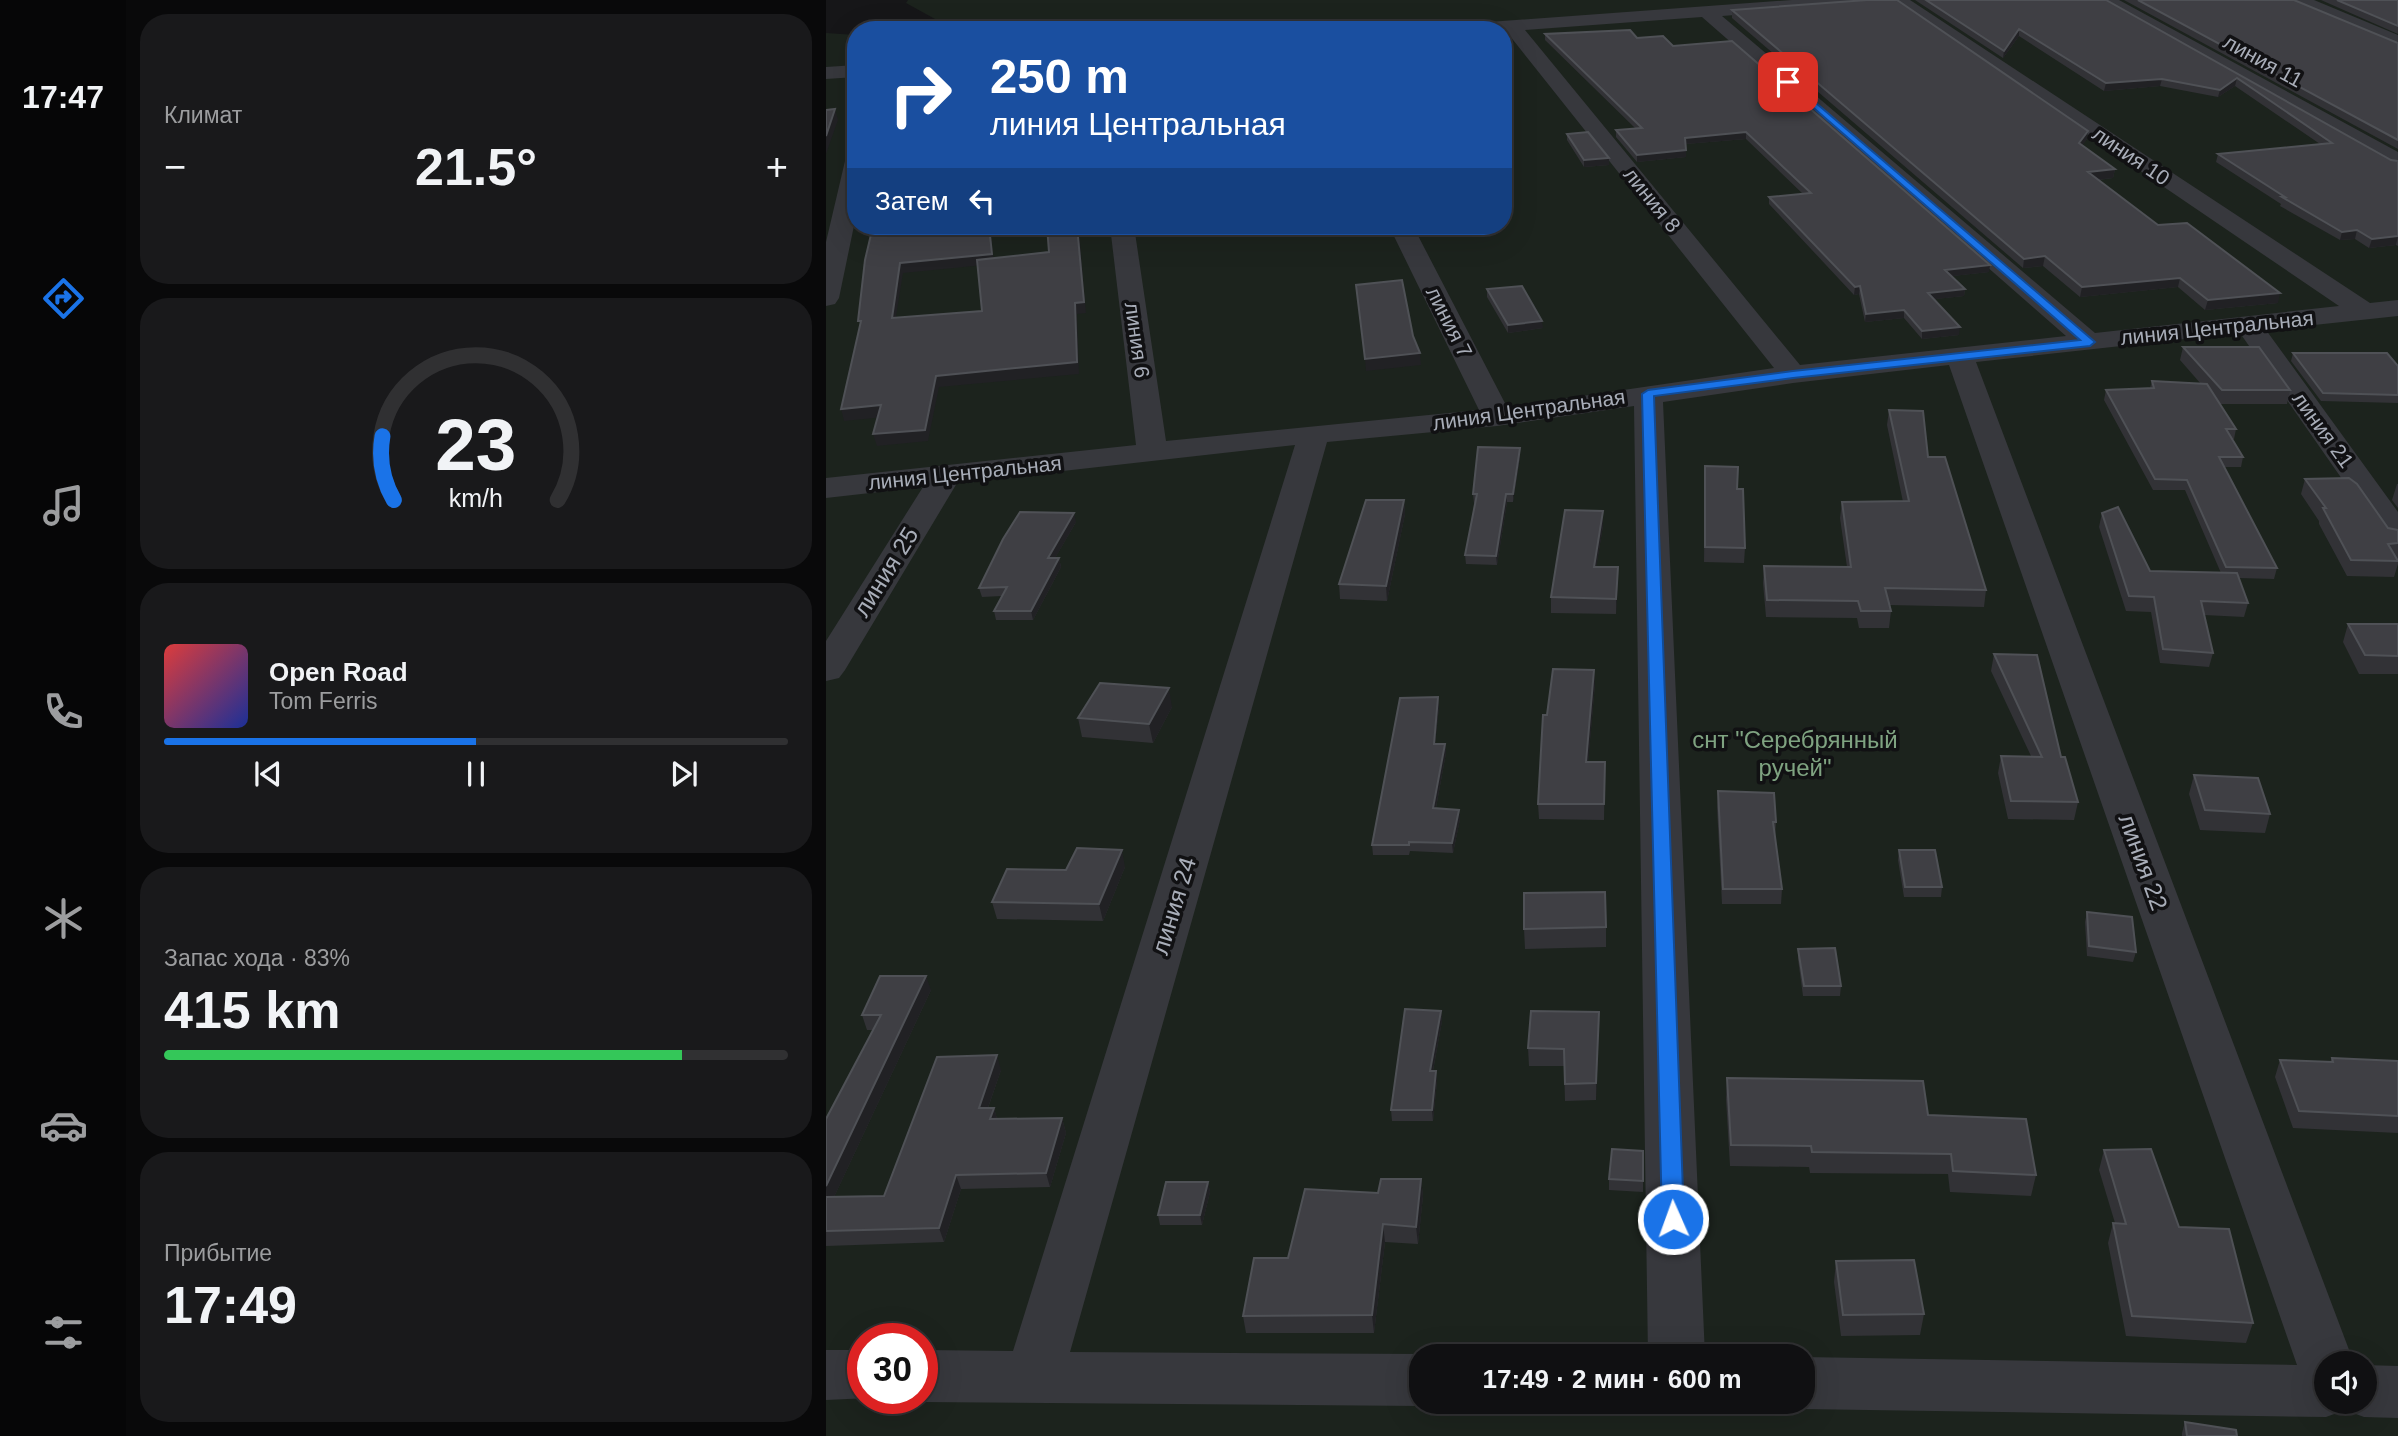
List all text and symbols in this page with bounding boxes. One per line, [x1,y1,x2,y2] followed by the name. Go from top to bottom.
[2220,30,2307,92] street label: линия 11
[875,49,966,140] icon: right
[990,49,1129,103] text: 250 m
[1758,52,1818,112] pin
[1769,63,1807,101] icon: arrive
[22,79,104,115] text: 17:47
[164,102,242,128] text: Климат
[990,106,1286,142] text: линия Центральная
[2088,121,2174,190] street label: линия 10
[415,138,537,196] text: 21.5°
[164,146,186,188] text: −
[766,146,788,188] text: +
[1619,163,1685,237] street label: линия 8
[963,182,1001,220] icon: left
[875,186,949,216] text: Затем
[39,274,88,323] icon: directions
[1422,283,1477,361] street label: линия 7
[1121,301,1154,379] street label: линия 6
[2119,306,2315,349] street label: линия Центральная
[1431,385,1627,434] street label: линия Центральная
[2288,387,2359,472] street label: линия 21
[436,404,516,485] text: 23
[867,451,1063,494] street label: линия Центральная
[39,481,88,530] icon: music
[449,483,503,511] text: km/h
[848,522,924,621] street label: линия 25
[269,657,408,687] text: Open Road
[39,687,88,736] icon: phone
[269,688,378,714] text: Tom Ferris
[1692,726,1898,781] park label: снт "Серебрянный ручей"
[249,755,287,793] icon: previous
[457,755,495,793] icon: pause
[665,755,703,793] icon: next
[2114,810,2173,914] street label: линия 22
[1146,854,1201,958] street label: линия 24
[39,894,88,943] icon: climate
[164,945,350,971] text: Запас хода · 83%
[164,981,340,1039] text: 415 km
[39,1101,88,1150] icon: car
[1636,1182,1710,1256] position arrow
[164,1240,272,1266] text: Прибытие
[164,1276,297,1334] text: 17:49
[39,1308,88,1357] icon: filters
[847,1323,938,1414] speed limit sign: 30
[2314,1351,2377,1414] map controls
[2314,1351,2377,1414] button: sound
[1482,1364,1742,1394] text: 17:49 · 2 мин · 600 m

